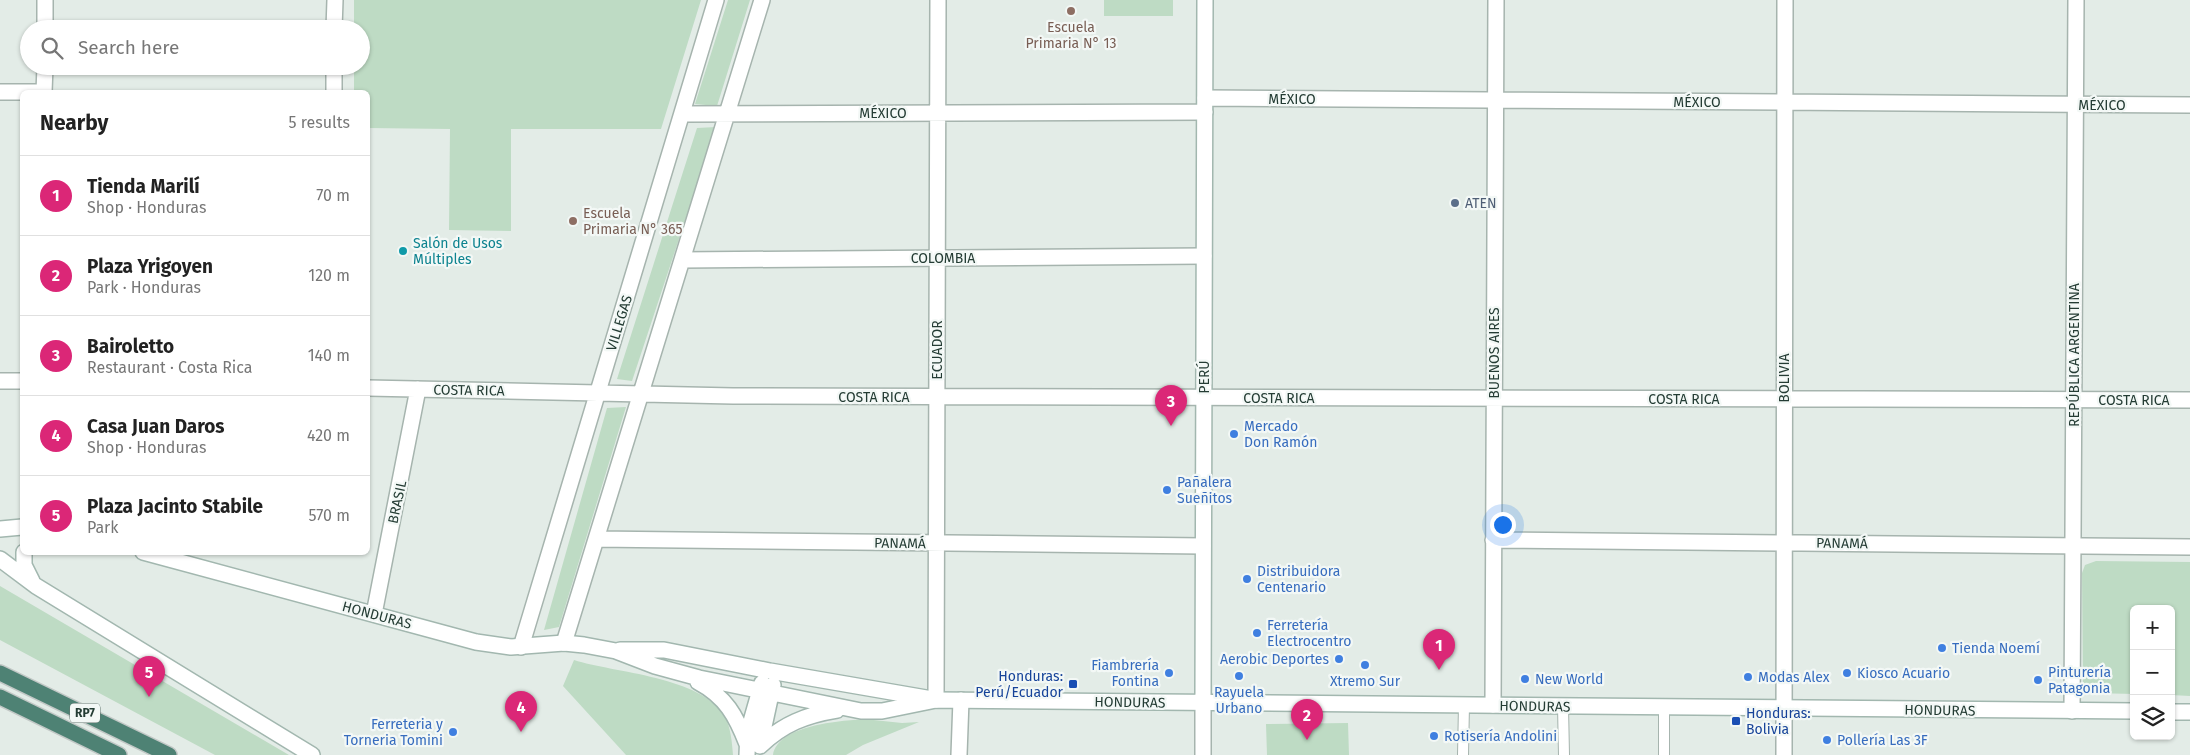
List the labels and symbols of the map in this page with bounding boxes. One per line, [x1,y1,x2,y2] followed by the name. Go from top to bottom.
[1065,5,1077,17] marker: Escuela Primaria N° 13
[1025,19,1117,52] place label: Escuela Primaria N° 13
[1268,90,1316,108] street label: MÉXICO
[1673,93,1721,111] street label: MÉXICO
[2078,96,2126,114] street label: MÉXICO
[859,104,907,122] street label: MÉXICO
[1465,195,1497,212] place label: ATEN
[1449,197,1461,209] marker: ATEN
[583,205,682,238] place label: Escuela Primaria N° 365
[567,215,579,227] marker: Escuela Primaria N° 365
[413,235,503,268] place label: Salón de Usos Múltiples
[397,245,409,257] marker: Salón de Usos Múltiples
[911,250,975,267] street label: COLOMBIA
[2065,283,2083,427] street label: REPÚBLICA ARGENTINA
[603,293,636,353] street label: VILLEGAS
[1486,307,1503,399] street label: BUENOS AIRES
[929,320,946,380] street label: ECUADOR
[1776,353,1793,403] street label: BOLIVIA
[1195,360,1213,394] street label: PERÚ
[433,381,505,400] street label: COSTA RICA
[1155,385,1187,426] pin: 3
[838,389,910,406] street label: COSTA RICA
[1243,390,1315,407] street label: COSTA RICA
[1648,391,1720,408] street label: COSTA RICA
[2098,392,2170,409] street label: COSTA RICA
[1244,418,1317,451] place label: Mercado Don Ramón
[1228,428,1240,440] marker: Mercado Don Ramón
[1177,474,1233,507] place label: Pañalera Sueñitos
[385,479,410,525] street label: BRASIL
[1161,484,1173,496] marker: Pañalera Sueñitos
[1490,512,1516,538] your location
[874,534,926,552] street label: PANAMÁ
[1816,534,1868,552] street label: PANAMÁ
[1257,563,1340,596] place label: Distribuidora Centenario
[1241,573,1253,585] marker: Distribuidora Centenario
[340,598,414,633] street label: HONDURAS
[1267,617,1351,650] place label: Ferretería Electrocentro
[1251,627,1263,639] marker: Ferretería Electrocentro
[1423,629,1455,670] pin: 1
[1952,640,2040,657] place label: Tienda Noemí
[1936,642,1948,654] marker: Tienda Noemí
[1220,651,1329,668] place label: Aerobic Deportes
[1333,653,1345,665] marker: Aerobic Deportes
[133,656,165,697] pin: 5
[1091,657,1159,690] place label: Fiambrería Fontina
[1359,659,1371,671] marker: Xtremo Sur
[2048,664,2111,697] place label: Pinturería Patagonia
[1857,665,1950,682] place label: Kiosco Acuario
[1163,667,1175,679] marker: Fiambrería Fontina
[1841,667,1853,679] marker: Kiosco Acuario
[975,668,1064,701] place label: Honduras: Perú/Ecuador
[1758,669,1830,686] place label: Modas Alex
[1233,670,1245,682] marker: Rayuela Urbano
[1535,671,1603,688] place label: New World
[1742,671,1754,683] marker: Modas Alex
[1330,673,1401,690] place label: Xtremo Sur
[1519,673,1531,685] marker: New World
[2032,674,2044,686] marker: Pinturería Patagonia
[1067,678,1079,690] marker: Honduras: Perú/Ecuador
[1214,684,1264,717] place label: Rayuela Urbano
[505,691,537,732] pin: 4
[1094,693,1166,712] street label: HONDURAS
[1499,697,1571,716] street label: HONDURAS
[1291,699,1323,740] pin: 2
[1904,701,1976,720] street label: HONDURAS
[70,704,100,722] road number: RP7
[1746,705,1811,738] place label: Honduras: Bolivia
[1730,715,1742,727] marker: Honduras: Bolivia
[344,716,443,749] place label: Ferreteria y Torneria Tomini
[447,726,459,738] marker: Ferreteria y Torneria Tomini
[1444,728,1557,745] place label: Rotisería Andolini
[1428,730,1440,742] marker: Rotisería Andolini
[1837,732,1928,749] place label: Pollería Las 3F
[1821,734,1833,746] marker: Pollería Las 3F

